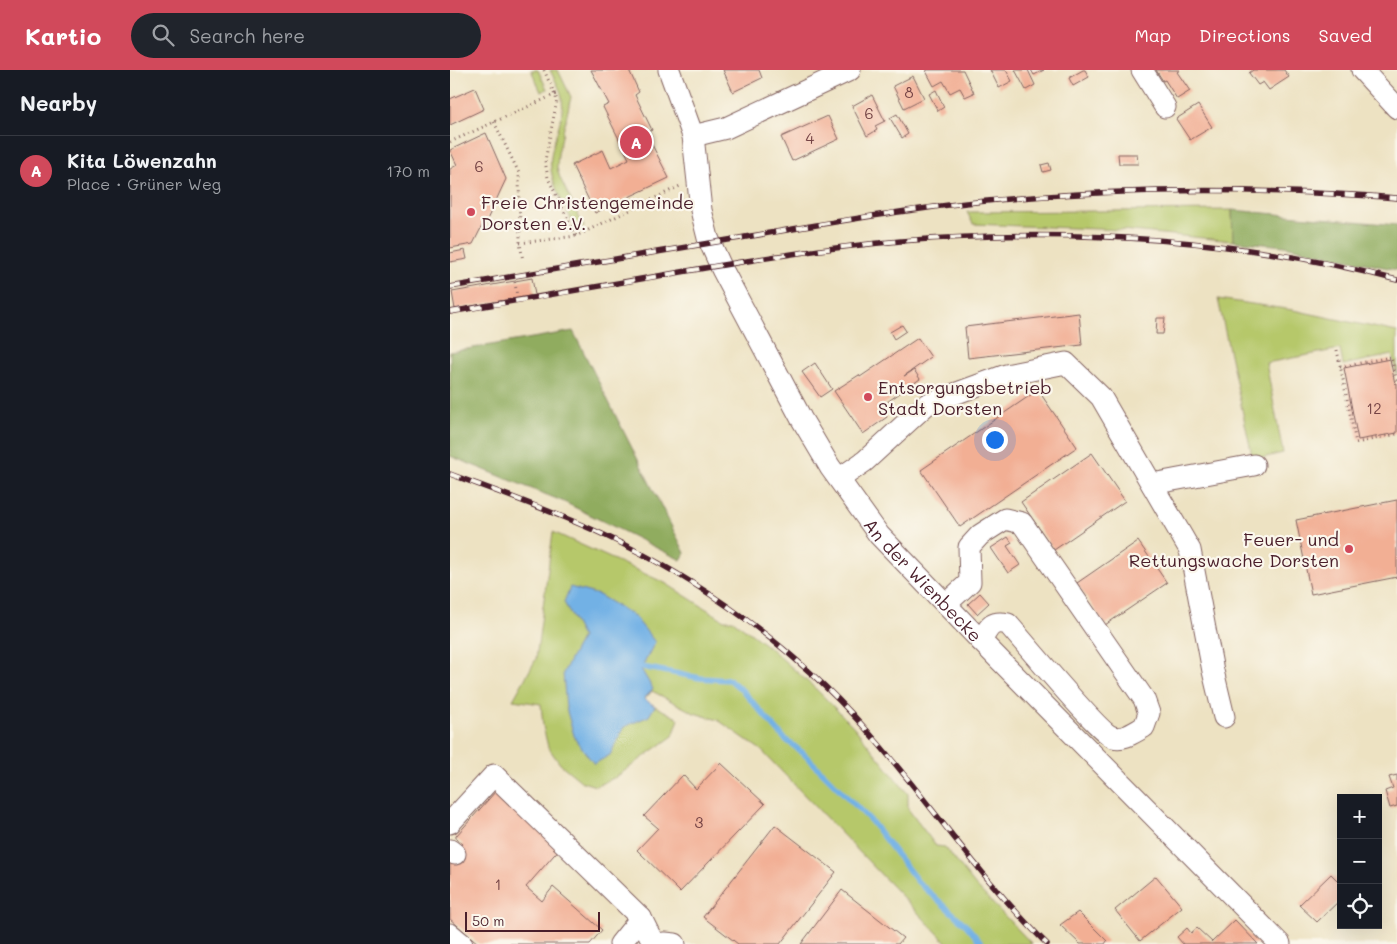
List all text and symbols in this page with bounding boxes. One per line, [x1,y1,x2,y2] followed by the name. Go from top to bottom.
[131,13,481,58] search box
[25,20,101,51] text: Kartio
[149,21,177,49] icon: search
[189,23,305,48] text: Search here
[1134,23,1171,47] text: Map
[1199,23,1291,47] text: Directions
[1319,23,1372,47] text: Saved
[904,82,914,102] house number: 8
[20,89,97,116] text: Nearby
[864,103,874,123] house number: 6
[620,123,652,161] pin: A
[806,128,815,148] house number: 4
[67,148,217,173] text: Kita Löwenzahn
[474,156,484,176] house number: 6
[30,160,42,181] text: A
[386,160,430,181] text: 170 m
[67,173,221,194] text: Place · Grüner Weg
[481,190,694,235] place label: Freie Christengemeinde Dorsten e.V.
[465,206,477,218] marker: Freie Christengemeinde Dorsten e.V.
[878,375,1052,420] place label: Entsorgungsbetrieb Stadt Dorsten
[862,391,874,403] marker: Entsorgungsbetrieb Stadt Dorsten
[1366,398,1382,418] house number: 12
[982,427,1008,453] your location
[859,513,988,647] street label: An der Wienbecke
[1129,527,1339,572] place label: Feuer- und Rettungswache Dorsten
[1343,543,1355,555] marker: Feuer- und Rettungswache Dorsten
[1337,794,1382,929] map controls
[1337,794,1382,839] button: +
[695,812,704,832] house number: 3
[1337,839,1382,884] button: −
[495,874,501,894] house number: 1
[1337,884,1382,929] button: locate
[465,909,600,932] scale bar
[472,911,504,930] text: 50 m

